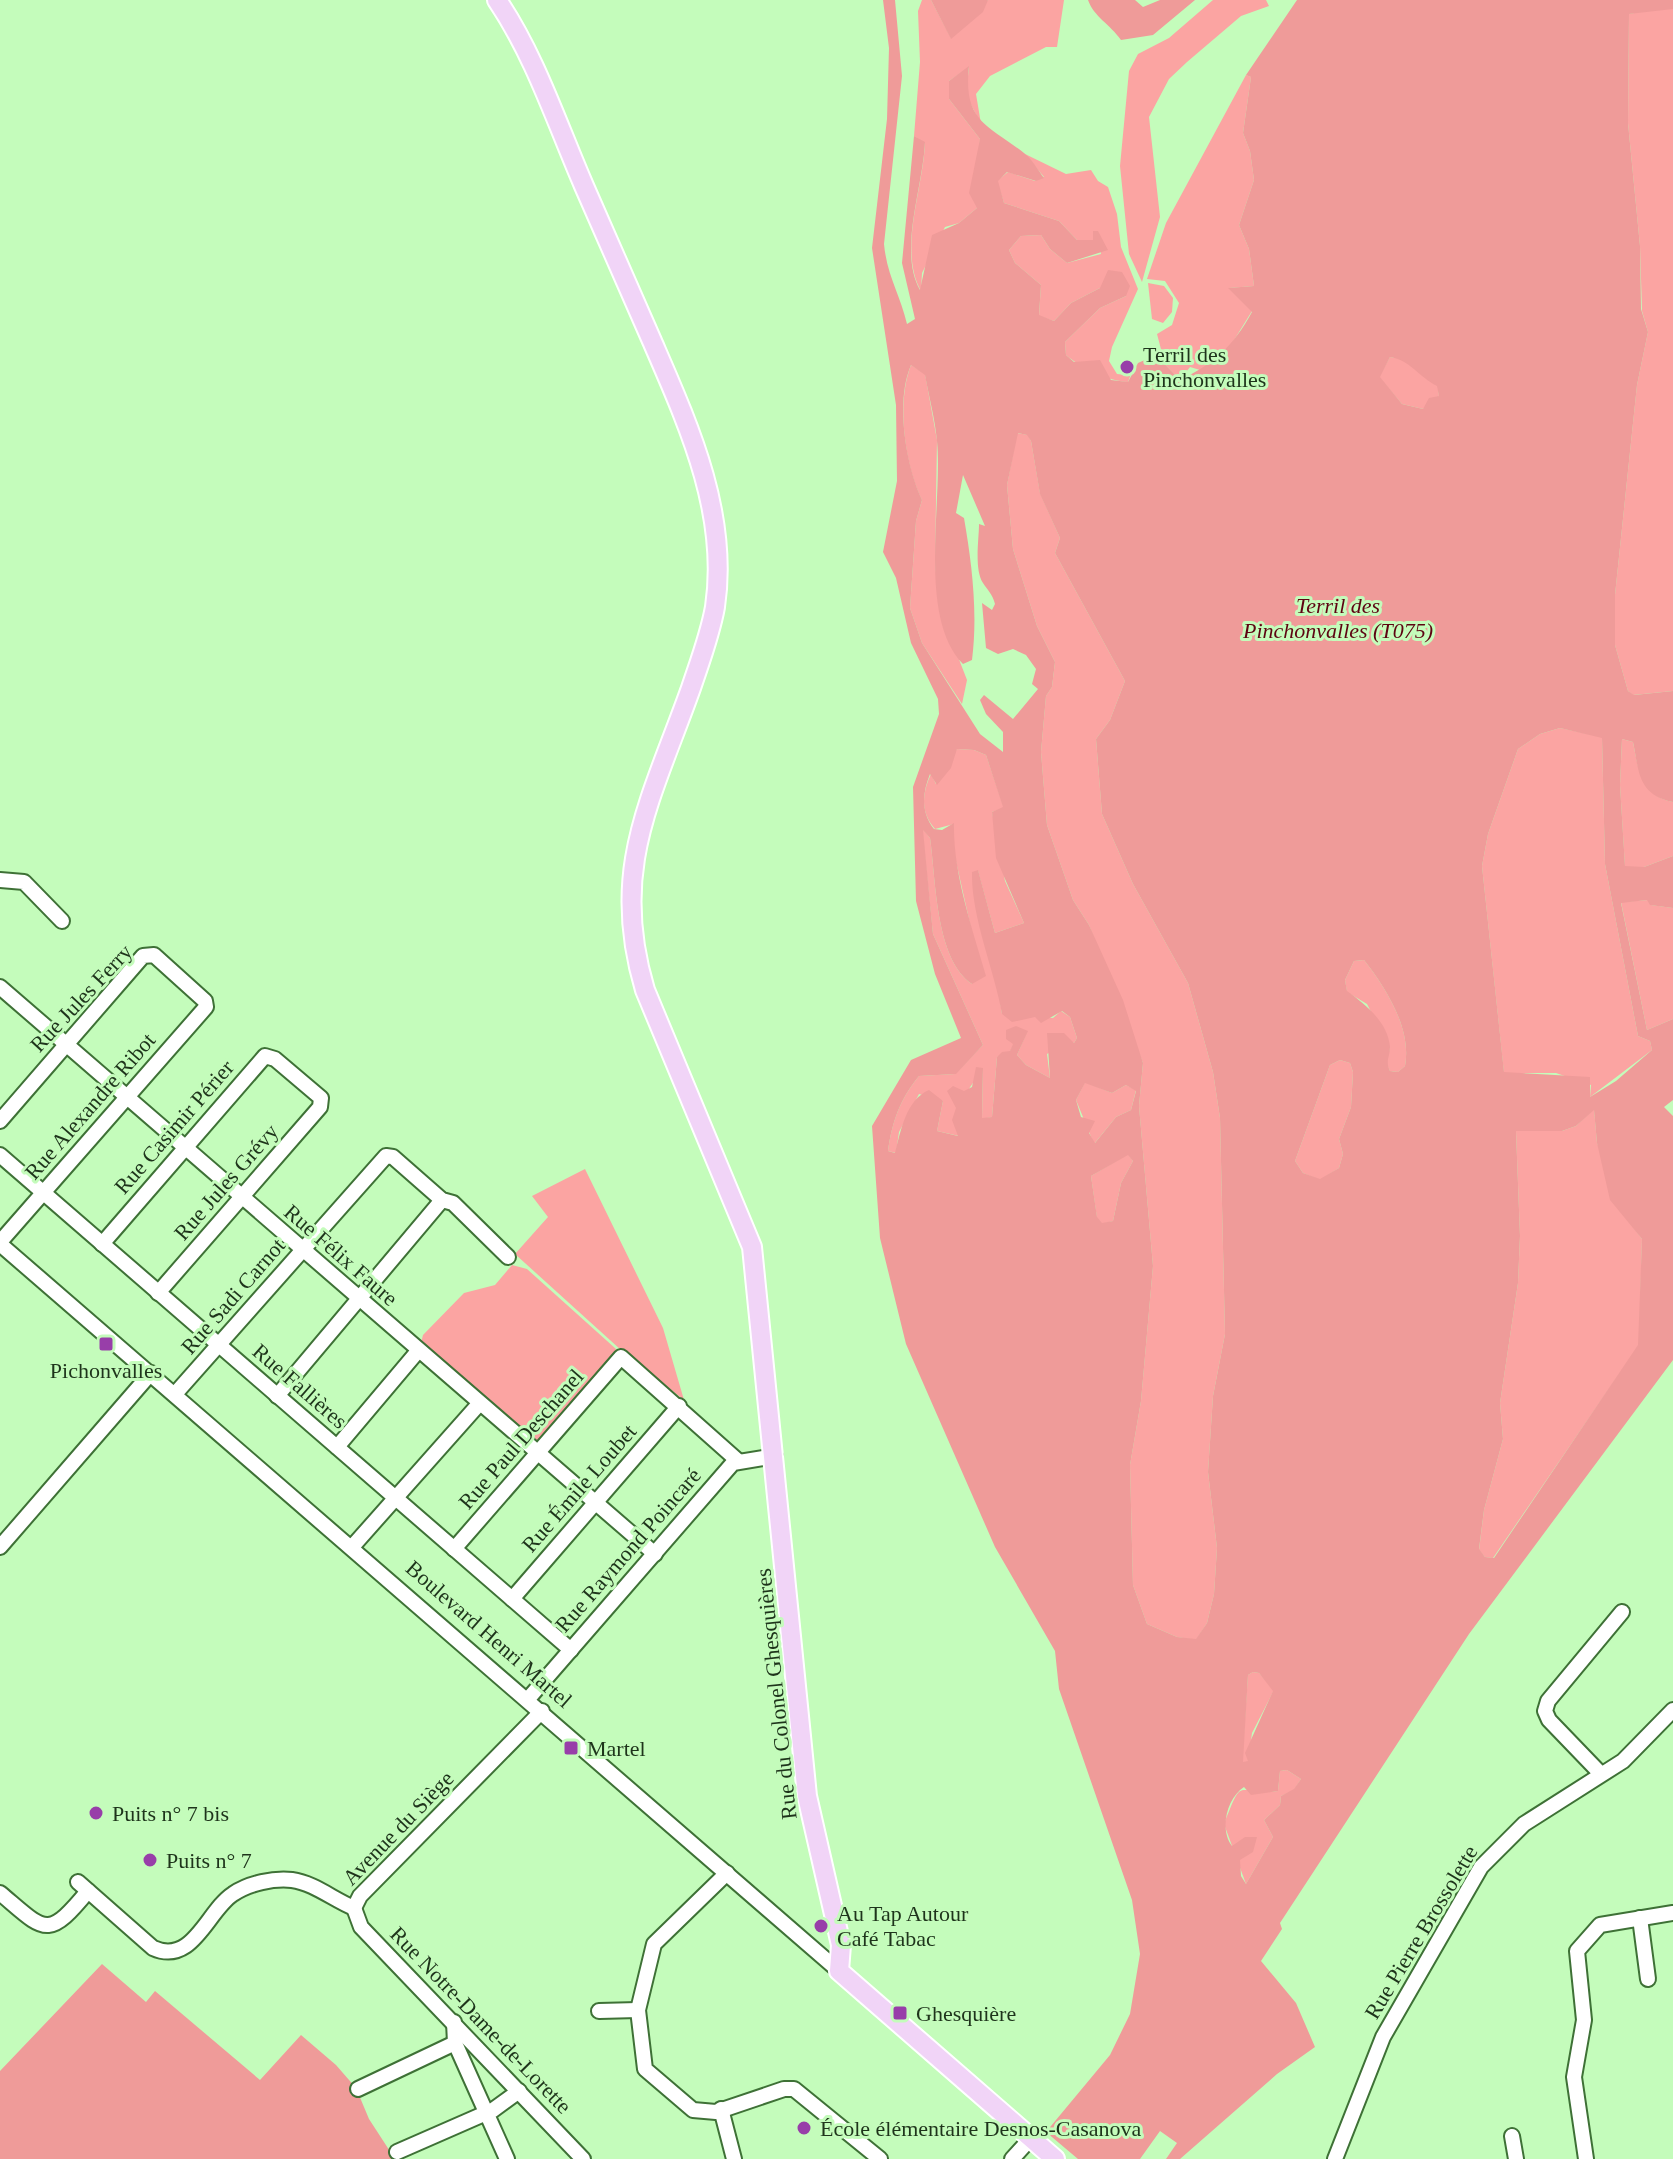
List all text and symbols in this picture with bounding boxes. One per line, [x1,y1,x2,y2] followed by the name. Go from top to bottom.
[1143,342,1266,392] place label: Terril des Pinchonvalles
[1118,358,1136,376] marker: Terril des Pinchonvalles
[1242,593,1433,643] park label: Terril des Pinchonvalles (T075)
[25,939,137,1057] street label: Rue Jules Ferry
[20,1028,160,1184] street label: Rue Alexandre Ribot
[109,1055,239,1199] street label: Rue Casimir Périer
[169,1119,283,1245] street label: Rue Jules Grévy
[279,1199,403,1311] street label: Rue Félix Faure
[176,1233,290,1359] street label: Rue Sadi Carnot
[97,1335,115,1353] marker: Pichonvalles
[248,1338,352,1434] street label: Rue Fallières
[50,1358,162,1383] place label: Pichonvalles
[453,1364,589,1514] street label: Rue Paul Deschanel
[517,1419,641,1557] street label: Rue Émile Loubet
[550,1463,706,1637] street label: Rue Raymond Poincaré
[401,1555,577,1713] street label: Boulevard Henri Martel
[750,1567,802,1821] street label: Rue du Colonel Ghesquières
[587,1736,646,1761] place label: Martel
[562,1739,580,1757] marker: Martel
[337,1766,459,1890] street label: Avenue du Siège
[112,1801,229,1826] place label: Puits n° 7 bis
[87,1804,105,1822] marker: Puits n° 7 bis
[1359,1841,1483,2023] street label: Rue Pierre Brossolette
[166,1848,252,1873] place label: Puits n° 7
[141,1851,159,1869] marker: Puits n° 7
[837,1901,969,1951] place label: Au Tap Autour Café Tabac
[812,1917,830,1935] marker: Au Tap Autour Café Tabac
[385,1921,577,2119] street label: Rue Notre-Dame-de-Lorette
[916,2001,1016,2026] place label: Ghesquière
[891,2004,909,2022] marker: Ghesquière
[820,2116,1142,2141] place label: École élémentaire Desnos-Casanova
[795,2119,813,2137] marker: École élémentaire Desnos-Casanova

